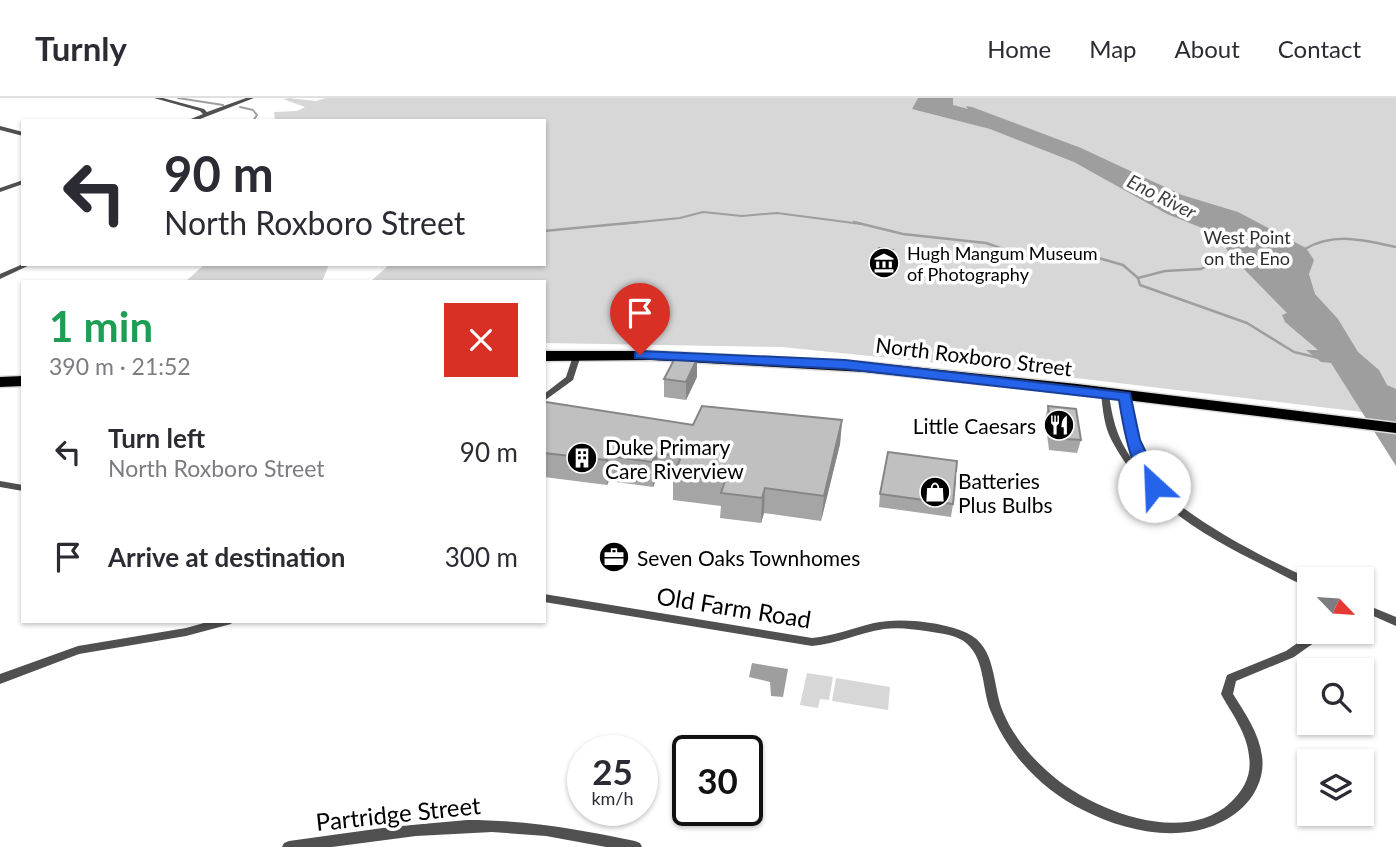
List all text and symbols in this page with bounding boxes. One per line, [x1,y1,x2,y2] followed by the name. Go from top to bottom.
[35,28,127,68] text: Turnly
[987,34,1051,63] text: Home
[1089,34,1137,63] text: Map
[1175,34,1240,63] text: About
[1278,34,1361,63] text: Contact
[164,144,274,202] text: 90 m
[49,147,140,238] icon: left
[1124,169,1201,223] water label: Eno River
[164,203,465,242] text: North Roxboro Street
[1203,226,1291,269] park label: West Point on the Eno
[907,242,1098,285] place label: Hugh Mangum Museum of Photography
[867,246,901,280] museum icon: Hugh Mangum Museum of Photography
[610,283,670,355] pin
[621,294,659,332] icon: arrive
[49,301,153,351] text: 1 min
[444,303,518,377] button: close
[874,332,1074,381] street label: North Roxboro Street
[49,352,191,380] text: 390 m · 21:52
[1042,408,1076,442] restaurant icon: Little Caesars
[913,413,1036,438] place label: Little Caesars
[108,422,205,454] text: Turn left
[49,433,87,471] icon: left
[605,434,744,483] place label: Duke Primary Care Riverview
[460,436,518,468] text: 90 m
[565,441,599,475] building icon: Duke Primary Care Riverview
[1117,449,1191,523] position arrow
[108,454,325,482] text: North Roxboro Street
[958,468,1053,517] place label: Batteries Plus Bulbs
[918,475,952,509] shop icon: Batteries Plus Bulbs
[49,538,87,576] icon: arrive
[597,540,631,574] office icon: Seven Oaks Townhomes
[108,541,345,573] text: Arrive at destination
[445,541,518,573] text: 300 m
[637,545,860,570] place label: Seven Oaks Townhomes
[1297,567,1374,644] north arrow
[1297,567,1374,826] map controls
[655,580,813,634] street label: Old Farm Road
[1297,658,1374,735] button: search
[672,735,763,826] speed limit sign: 30
[1297,749,1374,826] button: layers
[592,750,633,792] text: 25
[591,787,634,809] text: km/h
[314,790,482,836] street label: Partridge Street

